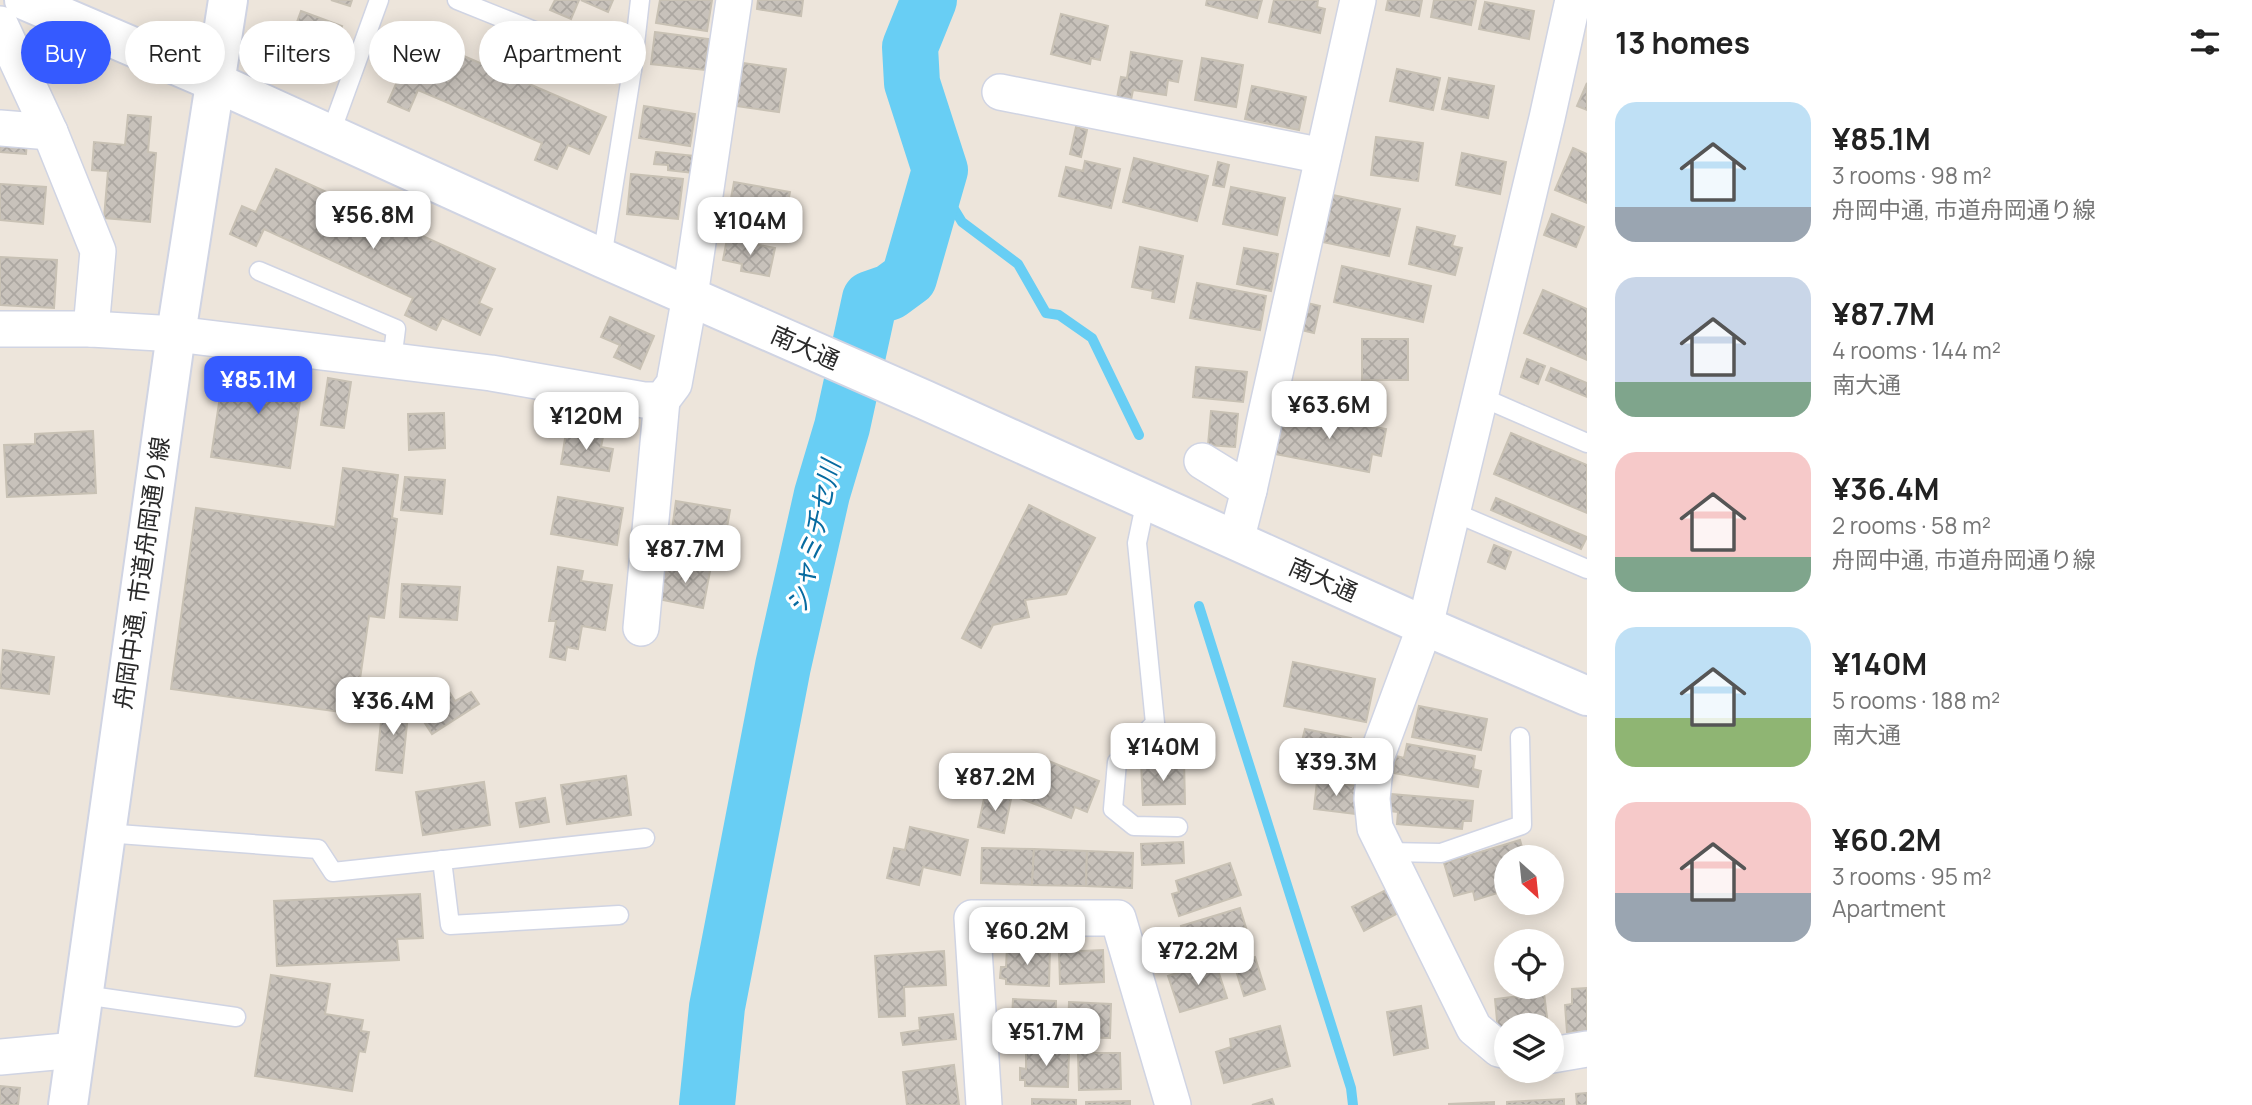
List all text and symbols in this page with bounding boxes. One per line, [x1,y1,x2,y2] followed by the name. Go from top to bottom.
[21,21,111,84] chip: Buy
[125,21,225,84] chip: Rent
[239,21,355,84] chip: Filters
[369,21,465,84] chip: New
[479,21,646,84] chip: Apartment
[1615,22,1750,63] text: 13 homes
[2186,23,2224,61] icon: filters
[1832,118,1931,159] text: ¥85.1M
[1671,130,1755,214] icon: home
[1832,159,1992,191] text: 3 rooms · 98 m²
[316,191,430,251] pin: ¥56.8M
[1832,193,2096,225] text: 舟岡中通, 市道舟岡通り線
[332,198,414,230] text: ¥56.8M
[701,198,799,257] pin: ¥104M
[714,204,786,236] text: ¥104M
[1832,293,1935,334] text: ¥87.7M
[1671,305,1755,389] icon: home
[766,317,845,376] street label: 南大通
[1832,334,2001,366] text: 4 rooms · 144 m²
[201,356,315,416] pin: ¥85.1M
[220,363,296,395] text: ¥85.1M
[1832,368,1901,400] text: 南大通
[1272,382,1386,441] pin: ¥63.6M
[1288,388,1370,420] text: ¥63.6M
[537,392,635,452] pin: ¥120M
[550,399,622,431] text: ¥120M
[105,434,176,711] street label: 舟岡中通, 市道舟岡通り線
[778,454,849,617] water label: シャミチセ川
[1832,468,1939,509] text: ¥36.4M
[1671,480,1755,564] icon: home
[1832,509,1991,541] text: 2 rooms · 58 m²
[628,526,742,585] pin: ¥87.7M
[646,532,724,564] text: ¥87.7M
[1832,543,2096,575] text: 舟岡中通, 市道舟岡通り線
[1284,549,1363,608] street label: 南大通
[1832,643,1927,684] text: ¥140M
[1671,655,1755,739] icon: home
[336,678,450,737] pin: ¥36.4M
[352,684,434,716] text: ¥36.4M
[1832,684,2000,716] text: 5 rooms · 188 m²
[1832,718,1901,750] text: 南大通
[1114,724,1212,783] pin: ¥140M
[1127,730,1199,762] text: ¥140M
[1279,738,1393,798] pin: ¥39.3M
[1295,745,1377,777] text: ¥39.3M
[938,754,1052,813] pin: ¥87.2M
[955,760,1035,792] text: ¥87.2M
[1832,819,1941,860] text: ¥60.2M
[1671,830,1755,914] icon: home
[1494,845,1564,915] north arrow
[1494,845,1564,1083] map controls
[1832,860,1991,892] text: 3 rooms · 95 m²
[1832,892,1946,924] text: Apartment
[970,908,1084,967] pin: ¥60.2M
[985,914,1069,946] text: ¥60.2M
[1141,928,1255,987] pin: ¥72.2M
[1494,929,1564,999] button: locate
[1158,934,1238,966] text: ¥72.2M
[989,1009,1103,1068] pin: ¥51.7M
[1494,1013,1564,1083] button: layers
[1008,1015,1084,1047] text: ¥51.7M

